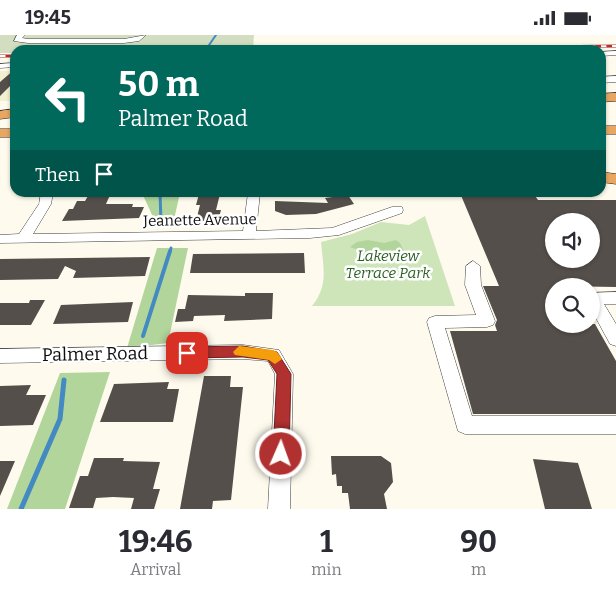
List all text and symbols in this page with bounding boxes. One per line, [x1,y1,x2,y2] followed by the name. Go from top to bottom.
[25,6,71,29] text: 19:45
[118,63,199,105] text: 50 m
[35,65,100,130] icon: left
[118,105,248,132] text: Palmer Road
[90,160,118,188] icon: arrive
[35,163,80,186] text: Then
[142,210,257,230] street label: Jeanette Avenue
[545,213,600,333] map controls
[545,213,600,268] button: sound
[346,247,431,282] park label: Lakeview Terrace Park
[545,278,600,333] button: search
[166,332,208,374] pin
[173,339,201,367] icon: arrive
[42,342,149,366] street label: Palmer Road
[254,427,306,479] position arrow
[119,524,193,560] text: 19:46
[320,524,333,560] text: 1
[460,524,497,560] text: 90
[130,560,181,579] text: Arrival
[311,560,342,579] text: min
[471,560,486,579] text: m

